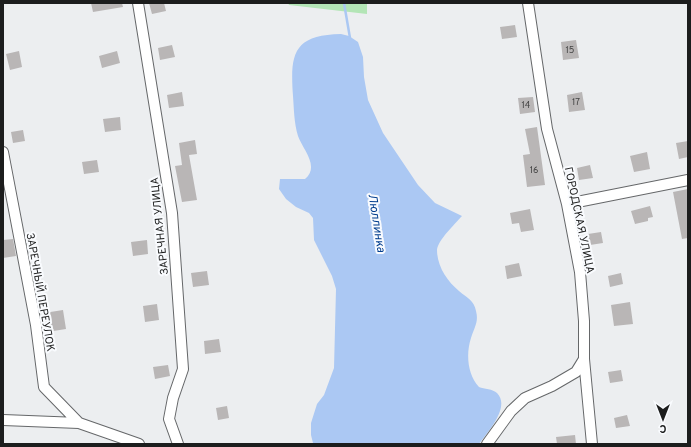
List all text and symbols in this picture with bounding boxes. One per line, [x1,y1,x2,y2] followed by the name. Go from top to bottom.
[566,45,574,56] house number: 15
[572,97,580,108] house number: 17
[522,100,531,111] house number: 14
[530,165,538,176] house number: 16
[561,166,597,275] street label: ГОРОДСКАЯ УЛИЦА
[148,176,172,276] street label: ЗАРЕЧНАЯ УЛИЦА
[363,193,389,254] water label: Люллинка
[23,232,58,353] street label: ЗАРЕЧНЫЙ ПЕРЕУЛОК
[643,399,683,439] north arrow
[659,421,667,435] text: С

